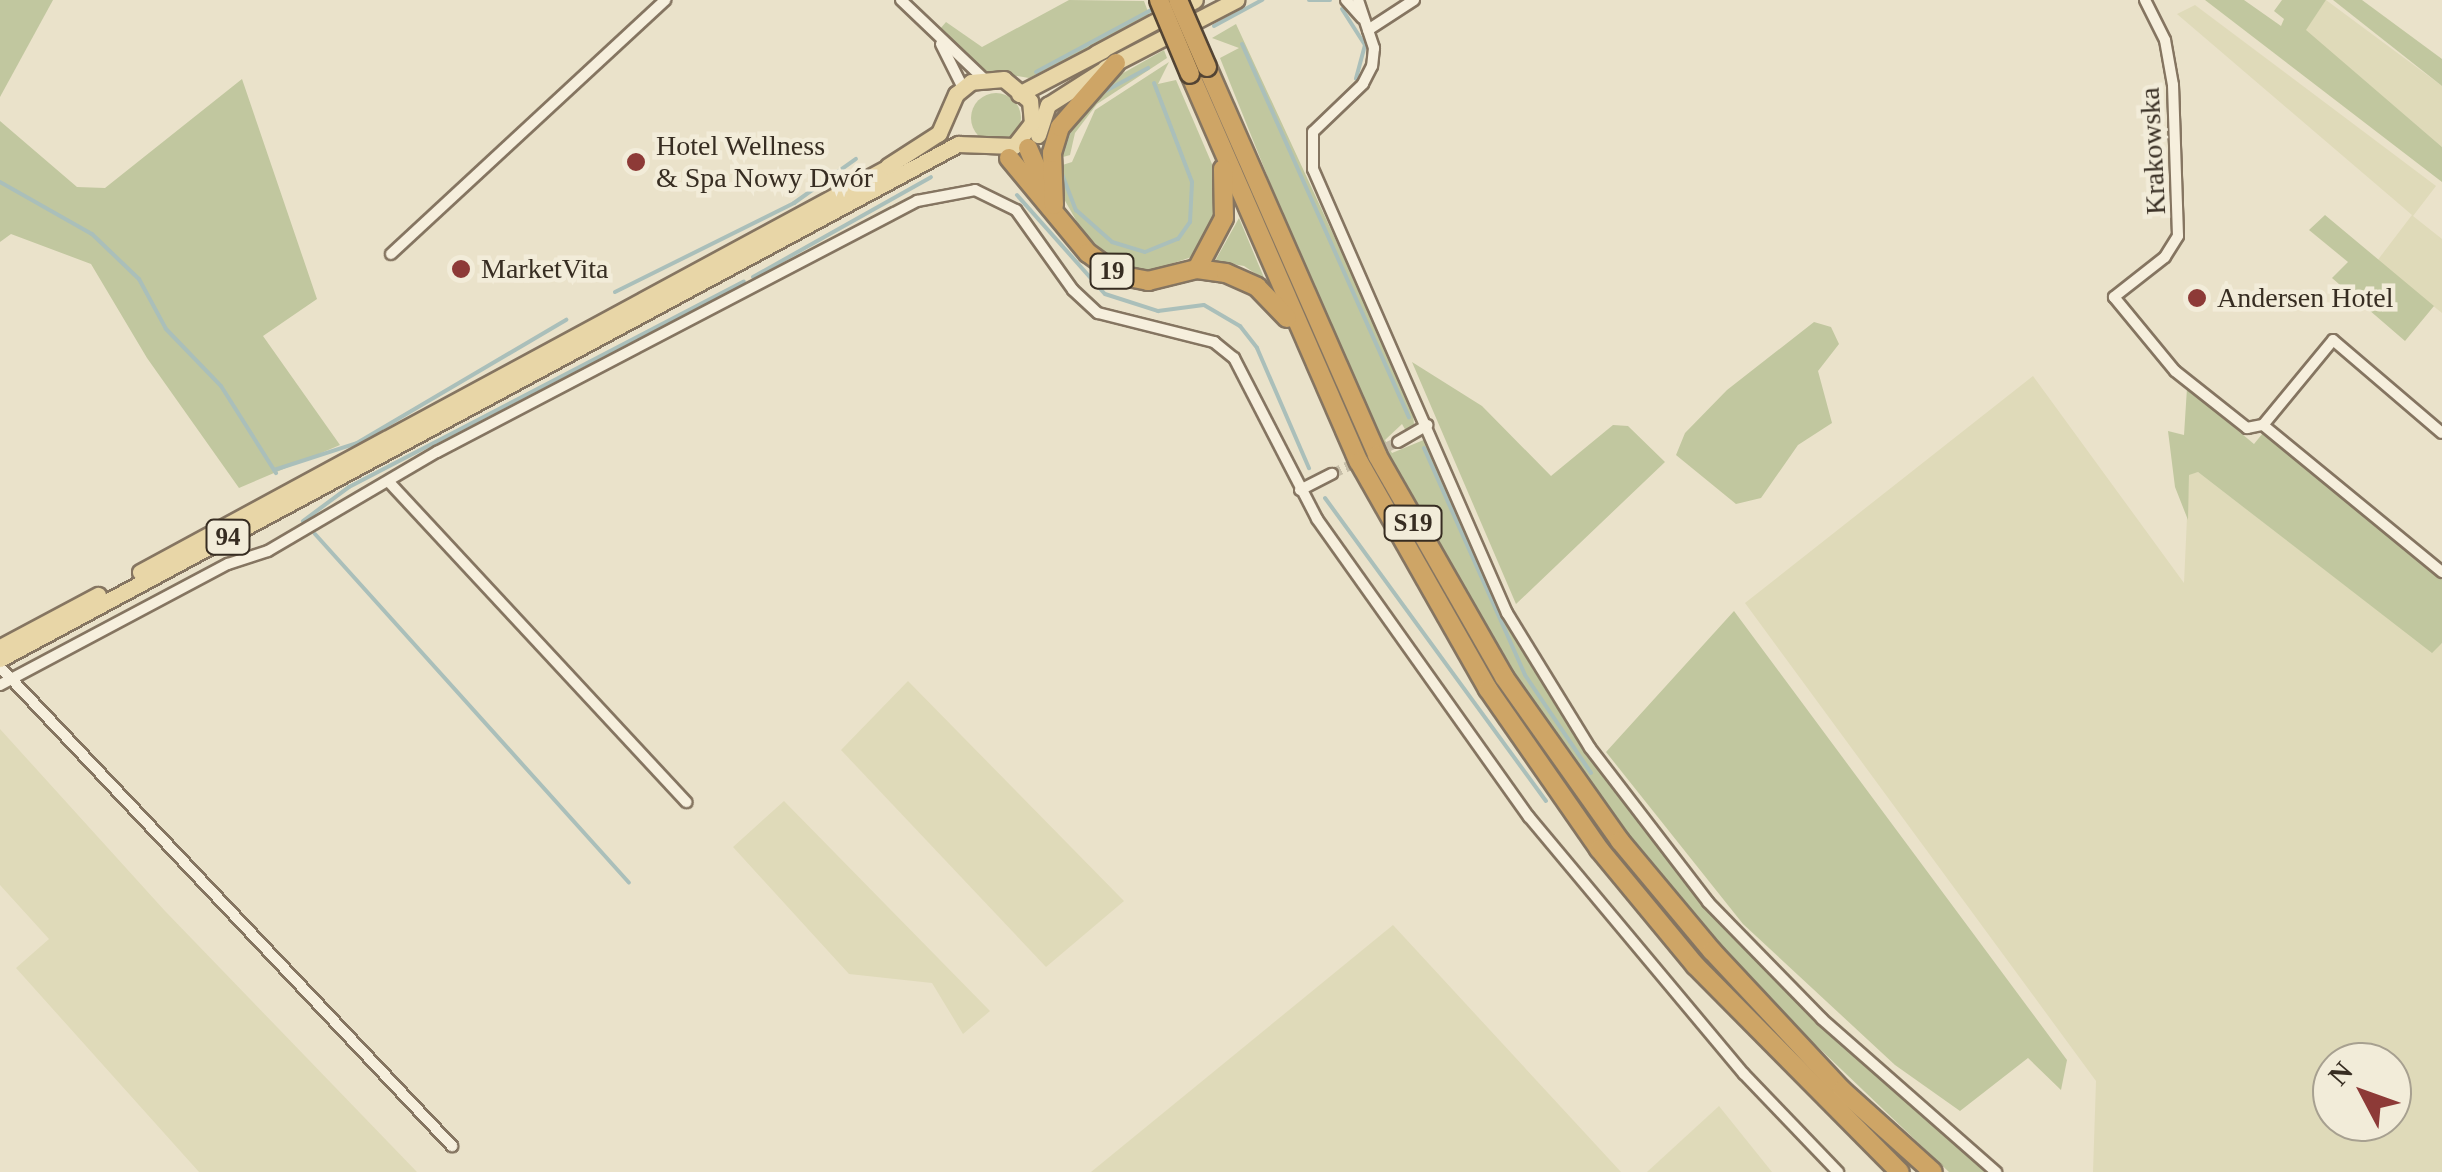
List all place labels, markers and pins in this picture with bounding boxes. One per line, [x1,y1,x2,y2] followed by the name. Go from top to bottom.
[656,129,873,195] place label: Hotel Wellness & Spa Nowy Dwór
[625,151,647,173] marker: Hotel Wellness & Spa Nowy Dwór
[481,252,608,286] place label: MarketVita
[450,258,472,280] marker: MarketVita
[2217,281,2394,315] place label: Andersen Hotel
[2186,287,2208,309] marker: Andersen Hotel

